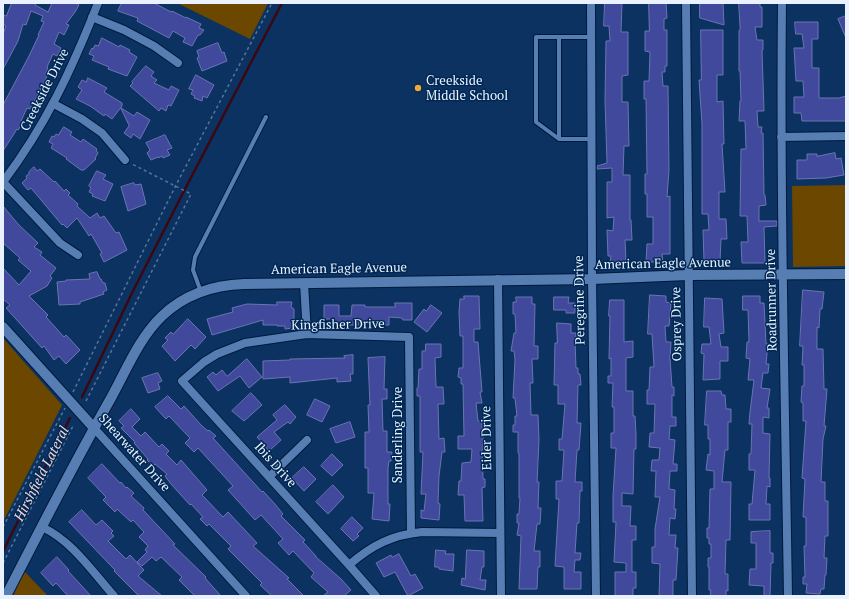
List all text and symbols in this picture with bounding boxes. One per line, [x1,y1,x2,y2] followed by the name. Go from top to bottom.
[17,46,73,134] street label: Creekside Drive
[426,73,508,104] place label: Creekside Middle School
[413,83,423,93] marker: Creekside Middle School
[763,249,781,351] street label: Roadrunner Drive
[571,255,589,345] street label: Peregrine Drive
[595,255,731,273] street label: American Eagle Avenue
[271,260,407,278] street label: American Eagle Avenue
[669,287,685,361] street label: Osprey Drive
[291,316,385,334] street label: Kingfisher Drive
[390,387,406,483] street label: Sanderling Drive
[479,406,495,470] street label: Eider Drive
[95,411,173,495] street label: Shearwater Drive
[11,424,73,524] water label: Hirshfield Lateral
[251,439,299,491] street label: Ibis Drive

